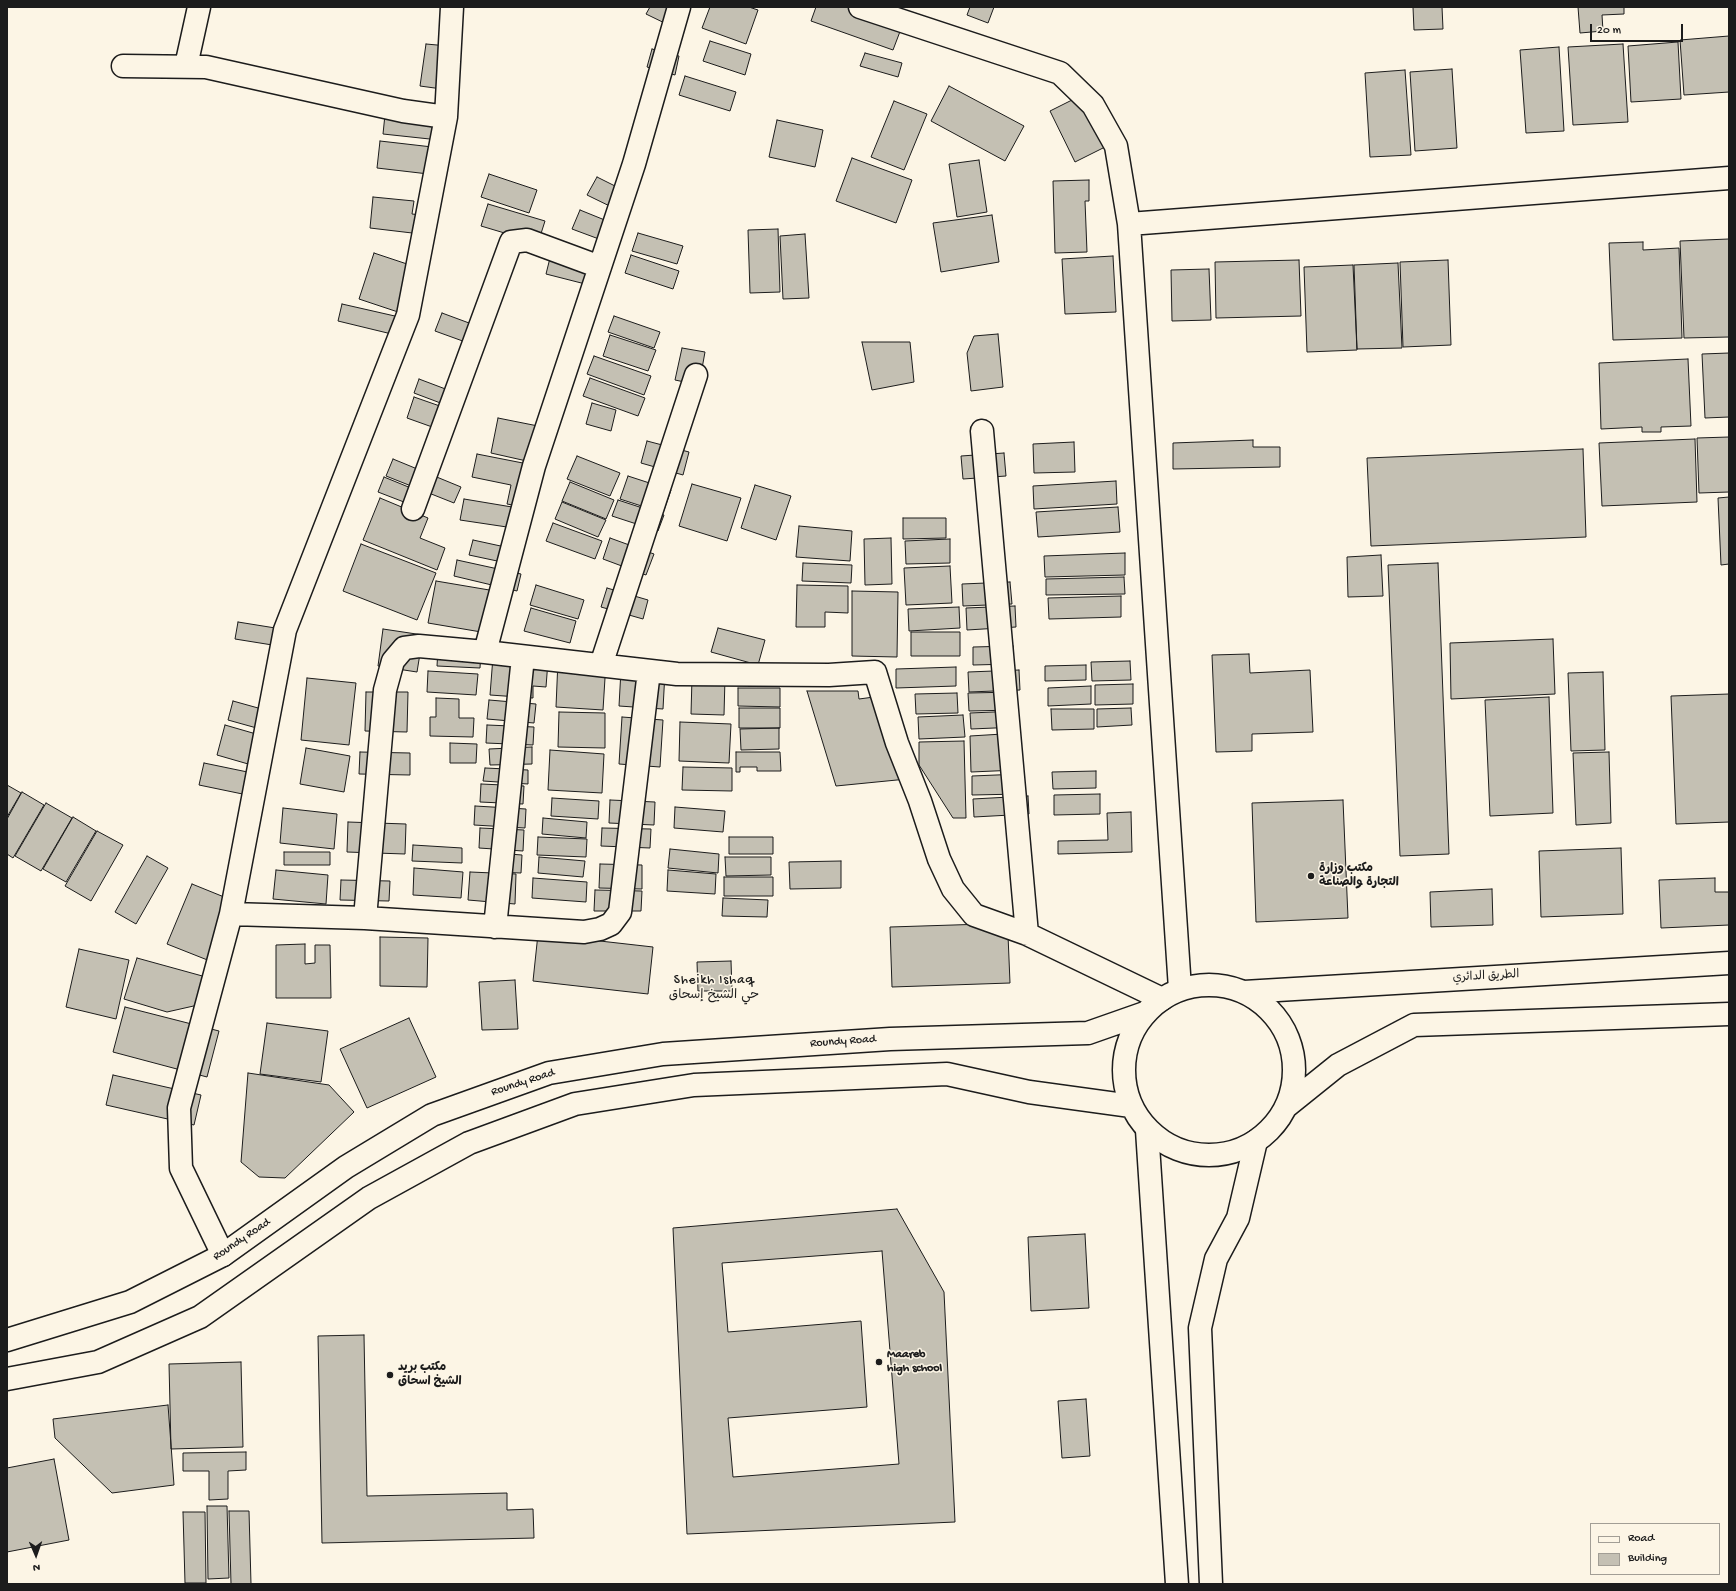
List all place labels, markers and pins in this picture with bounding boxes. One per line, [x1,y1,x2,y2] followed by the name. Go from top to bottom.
[1319,862,1399,890] place label: مكتب وزارة التجارة والصناعة
[1306,871,1316,881] marker: مكتب وزارة التجارة والصناعة
[887,1348,942,1376] place label: Maareb high school
[874,1357,884,1367] marker: Maareb high school
[398,1361,462,1389] place label: مكتب بريد الشيخ اسحاق
[385,1370,395,1380] marker: مكتب بريد الشيخ اسحاق

